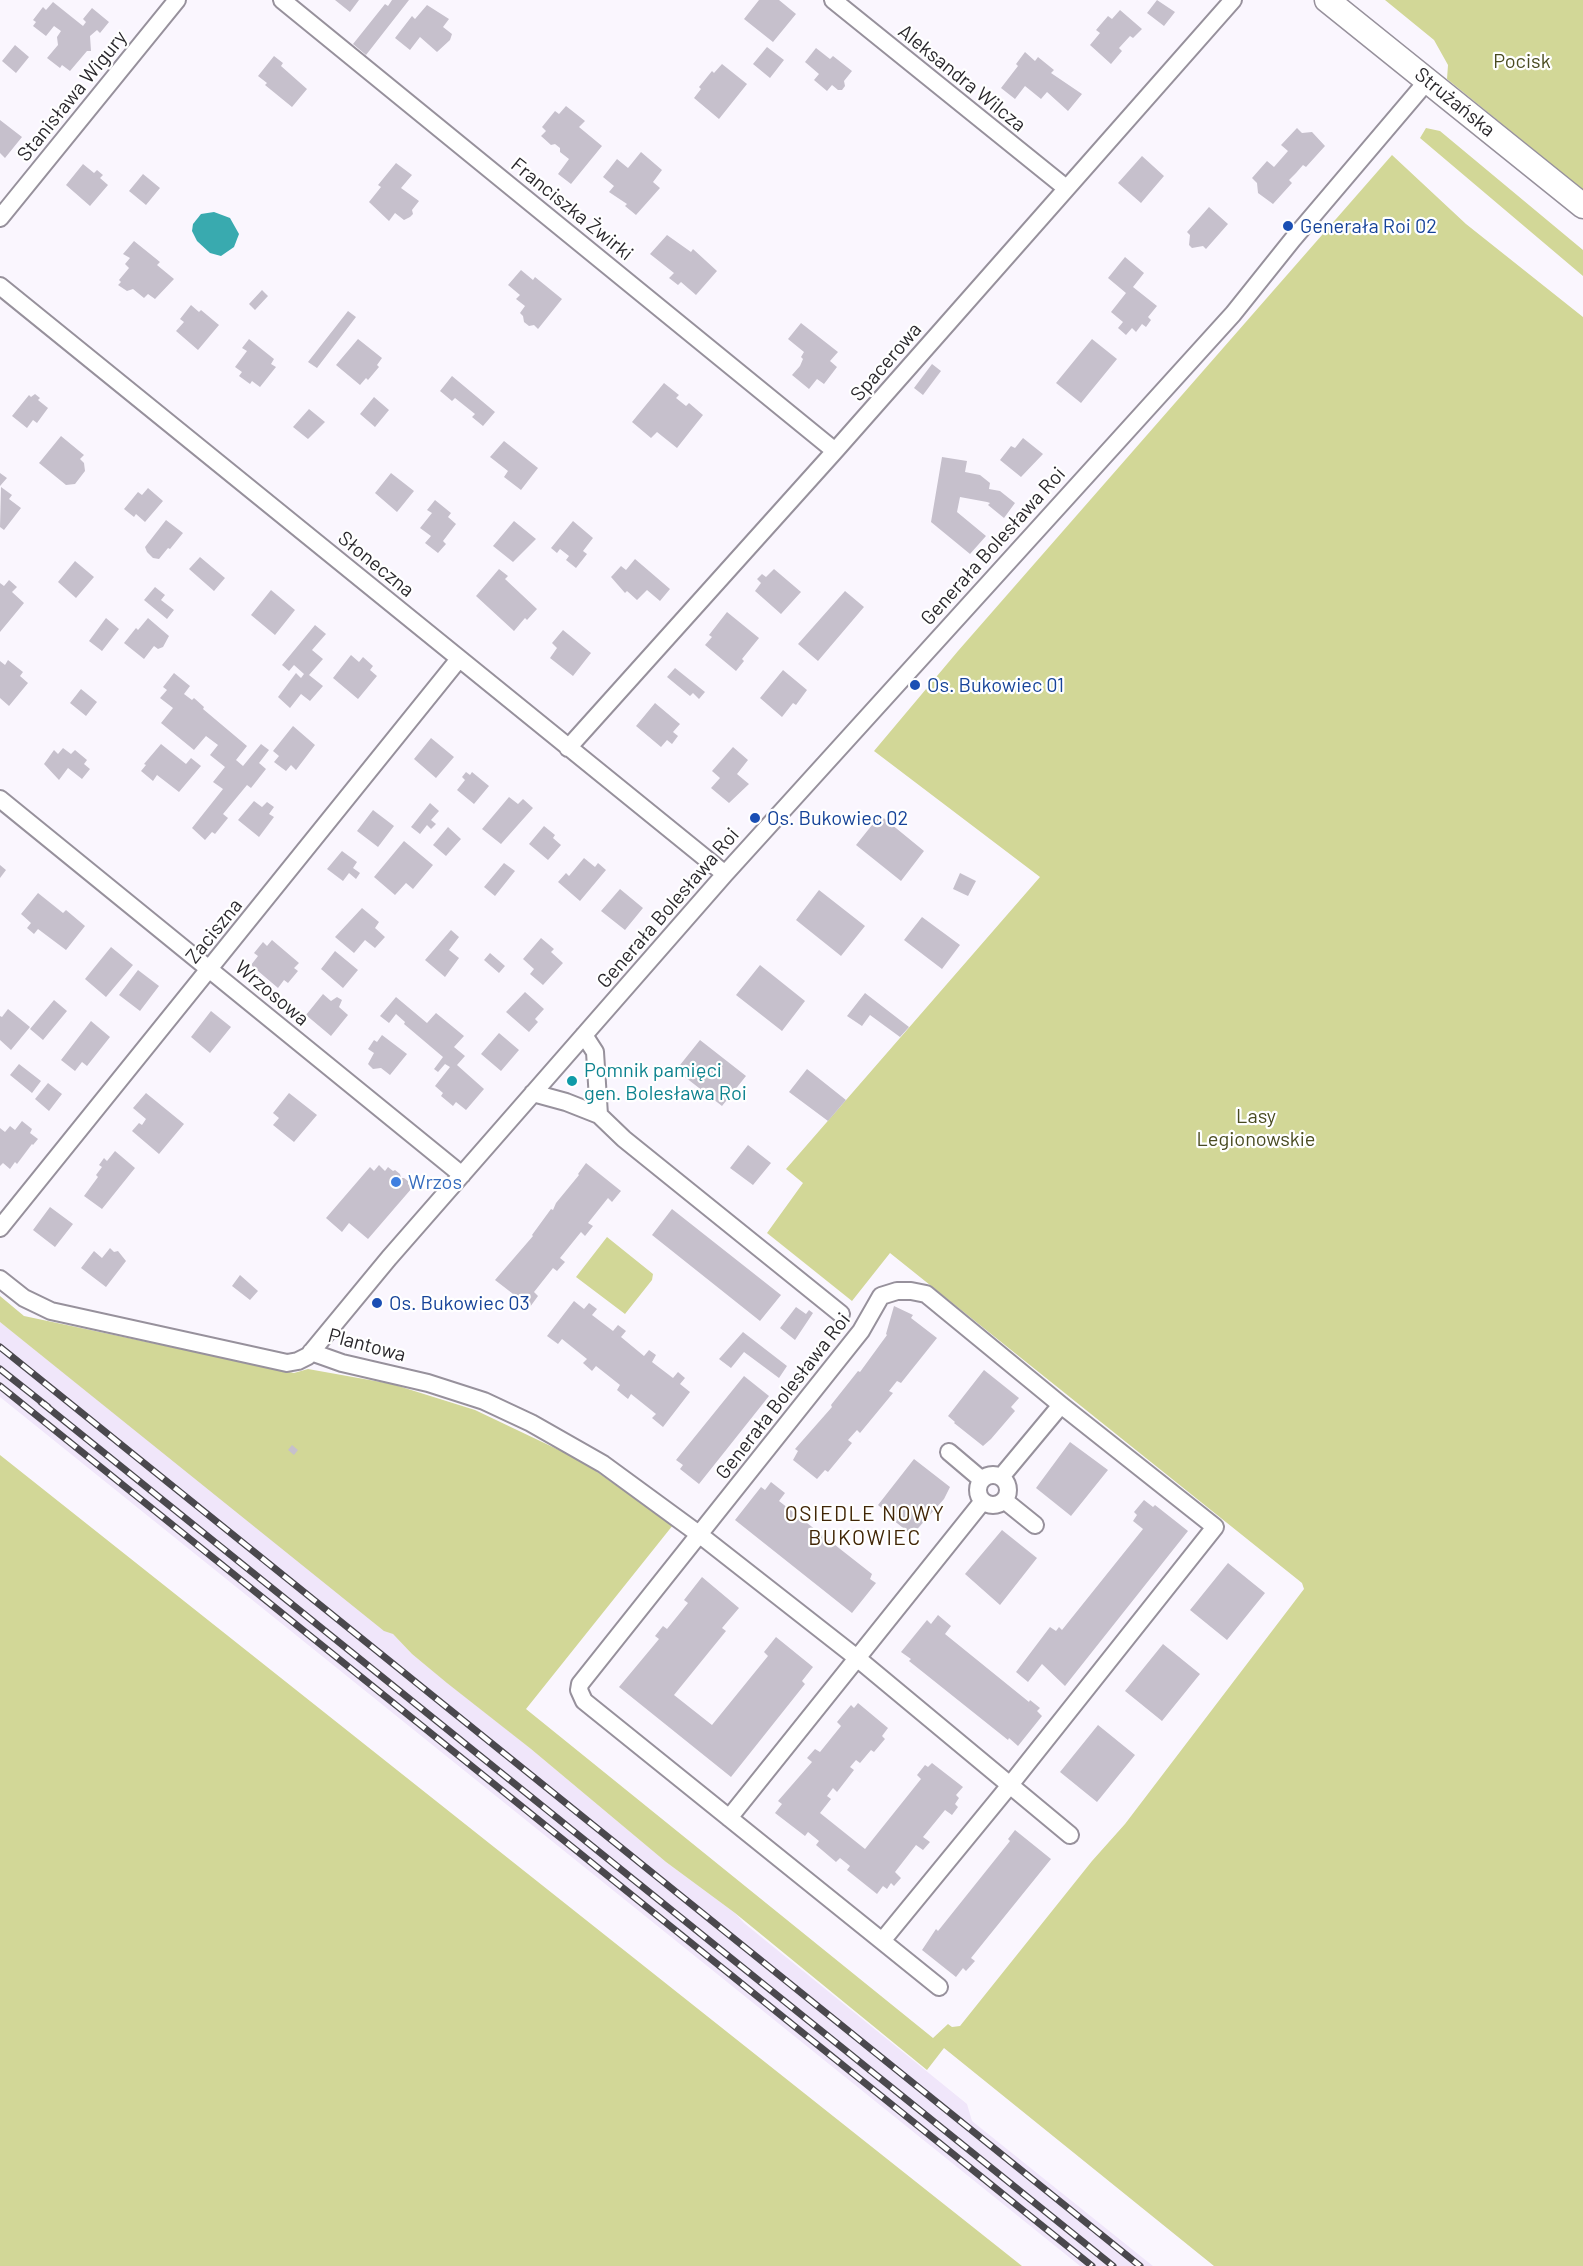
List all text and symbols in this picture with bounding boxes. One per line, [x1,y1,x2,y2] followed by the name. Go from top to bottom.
[893,19,1031,137] street label: Aleksandra Wilcza
[12,26,132,166] street label: Stanisława Wigury
[1493,49,1551,73] park label: Pocisk
[1410,62,1500,142] street label: Strużańska
[506,152,638,266] street label: Franciszka Żwirki
[1300,214,1437,238] place label: Generała Roi 02
[1281,219,1295,233] marker: Generała Roi 02
[845,318,927,406] street label: Spacerowa
[916,462,1070,630] street label: Generała Bolesława Roi
[333,526,419,602] street label: Słoneczna
[927,673,1064,697] place label: Os. Bukowiec 01
[908,678,922,692] marker: Os. Bukowiec 01
[767,806,908,830] place label: Os. Bukowiec 02
[748,811,762,825] marker: Os. Bukowiec 02
[592,823,744,993] street label: Generała Bolesława Roi
[181,894,247,968] street label: Zaciszna
[230,955,314,1031] street label: Wrzosowa
[584,1058,747,1105] place label: Pomnik pamięci gen. Bolesława Roi
[565,1074,579,1088] marker: Pomnik pamięci gen. Bolesława Roi
[1196,1104,1316,1151] park label: Lasy Legionowskie
[408,1170,462,1194] place label: Wrzos
[389,1175,403,1189] marker: Wrzos
[389,1291,530,1315] place label: Os. Bukowiec 03
[370,1296,384,1310] marker: Os. Bukowiec 03
[711,1308,855,1484] street label: Generała Bolesława Roi
[326,1323,408,1367] street label: Plantowa
[785,1501,945,1551] district label: OSIEDLE NOWY BUKOWIEC

